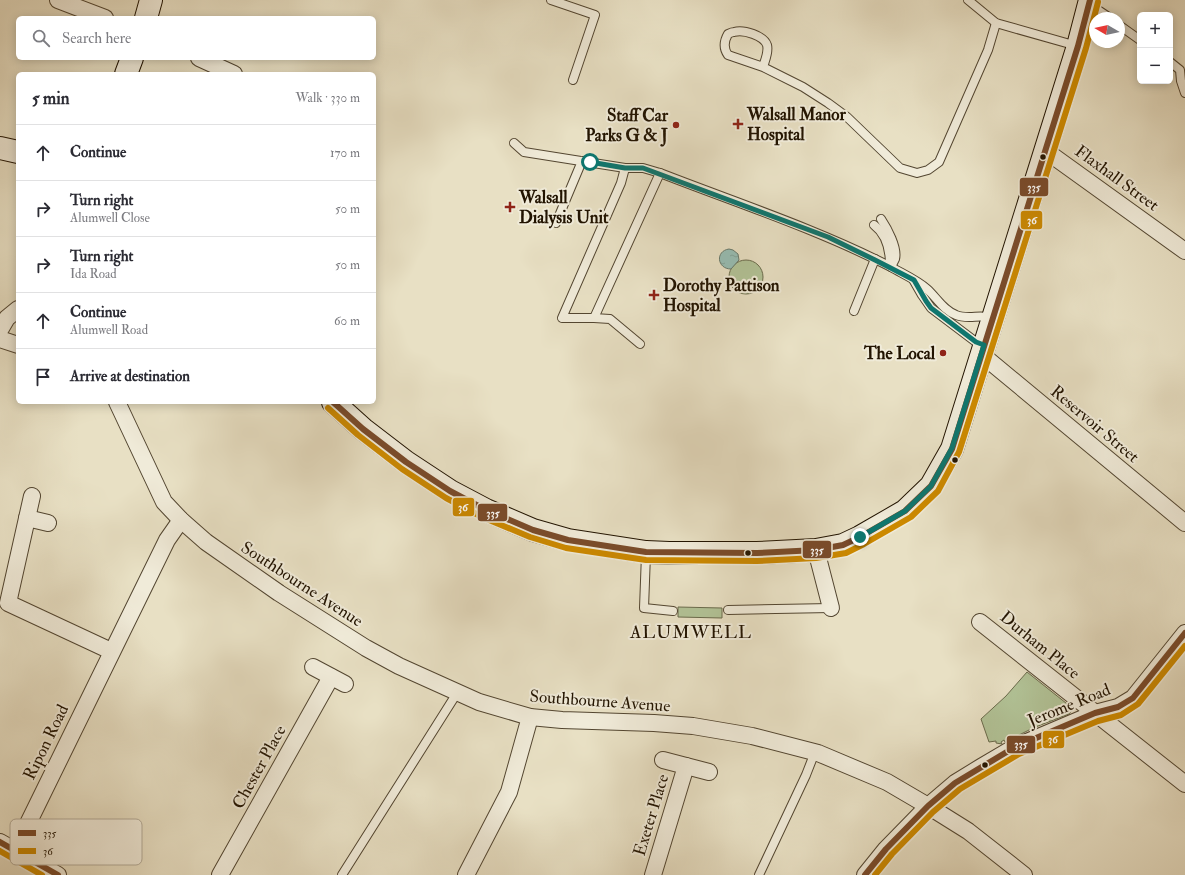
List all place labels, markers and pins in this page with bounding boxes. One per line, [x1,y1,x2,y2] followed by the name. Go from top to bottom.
[746,104,846,146] place label: Walsall Manor Hospital
[585,105,669,147] place label: Staff Car Parks G & J
[732,118,744,130] marker: Walsall Manor Hospital
[671,120,681,130] marker: Staff Car Parks G & J
[1038,152,1048,162] unlabelled marker
[518,187,609,229] place label: Walsall Dialysis Unit
[504,201,516,213] marker: Walsall Dialysis Unit
[663,275,780,317] place label: Dorothy Pattison Hospital
[648,289,660,301] marker: Dorothy Pattison Hospital
[863,343,936,364] place label: The Local
[938,348,948,358] marker: The Local
[950,455,960,465] unlabelled marker
[743,548,753,558] unlabelled marker
[980,760,990,770] unlabelled marker

